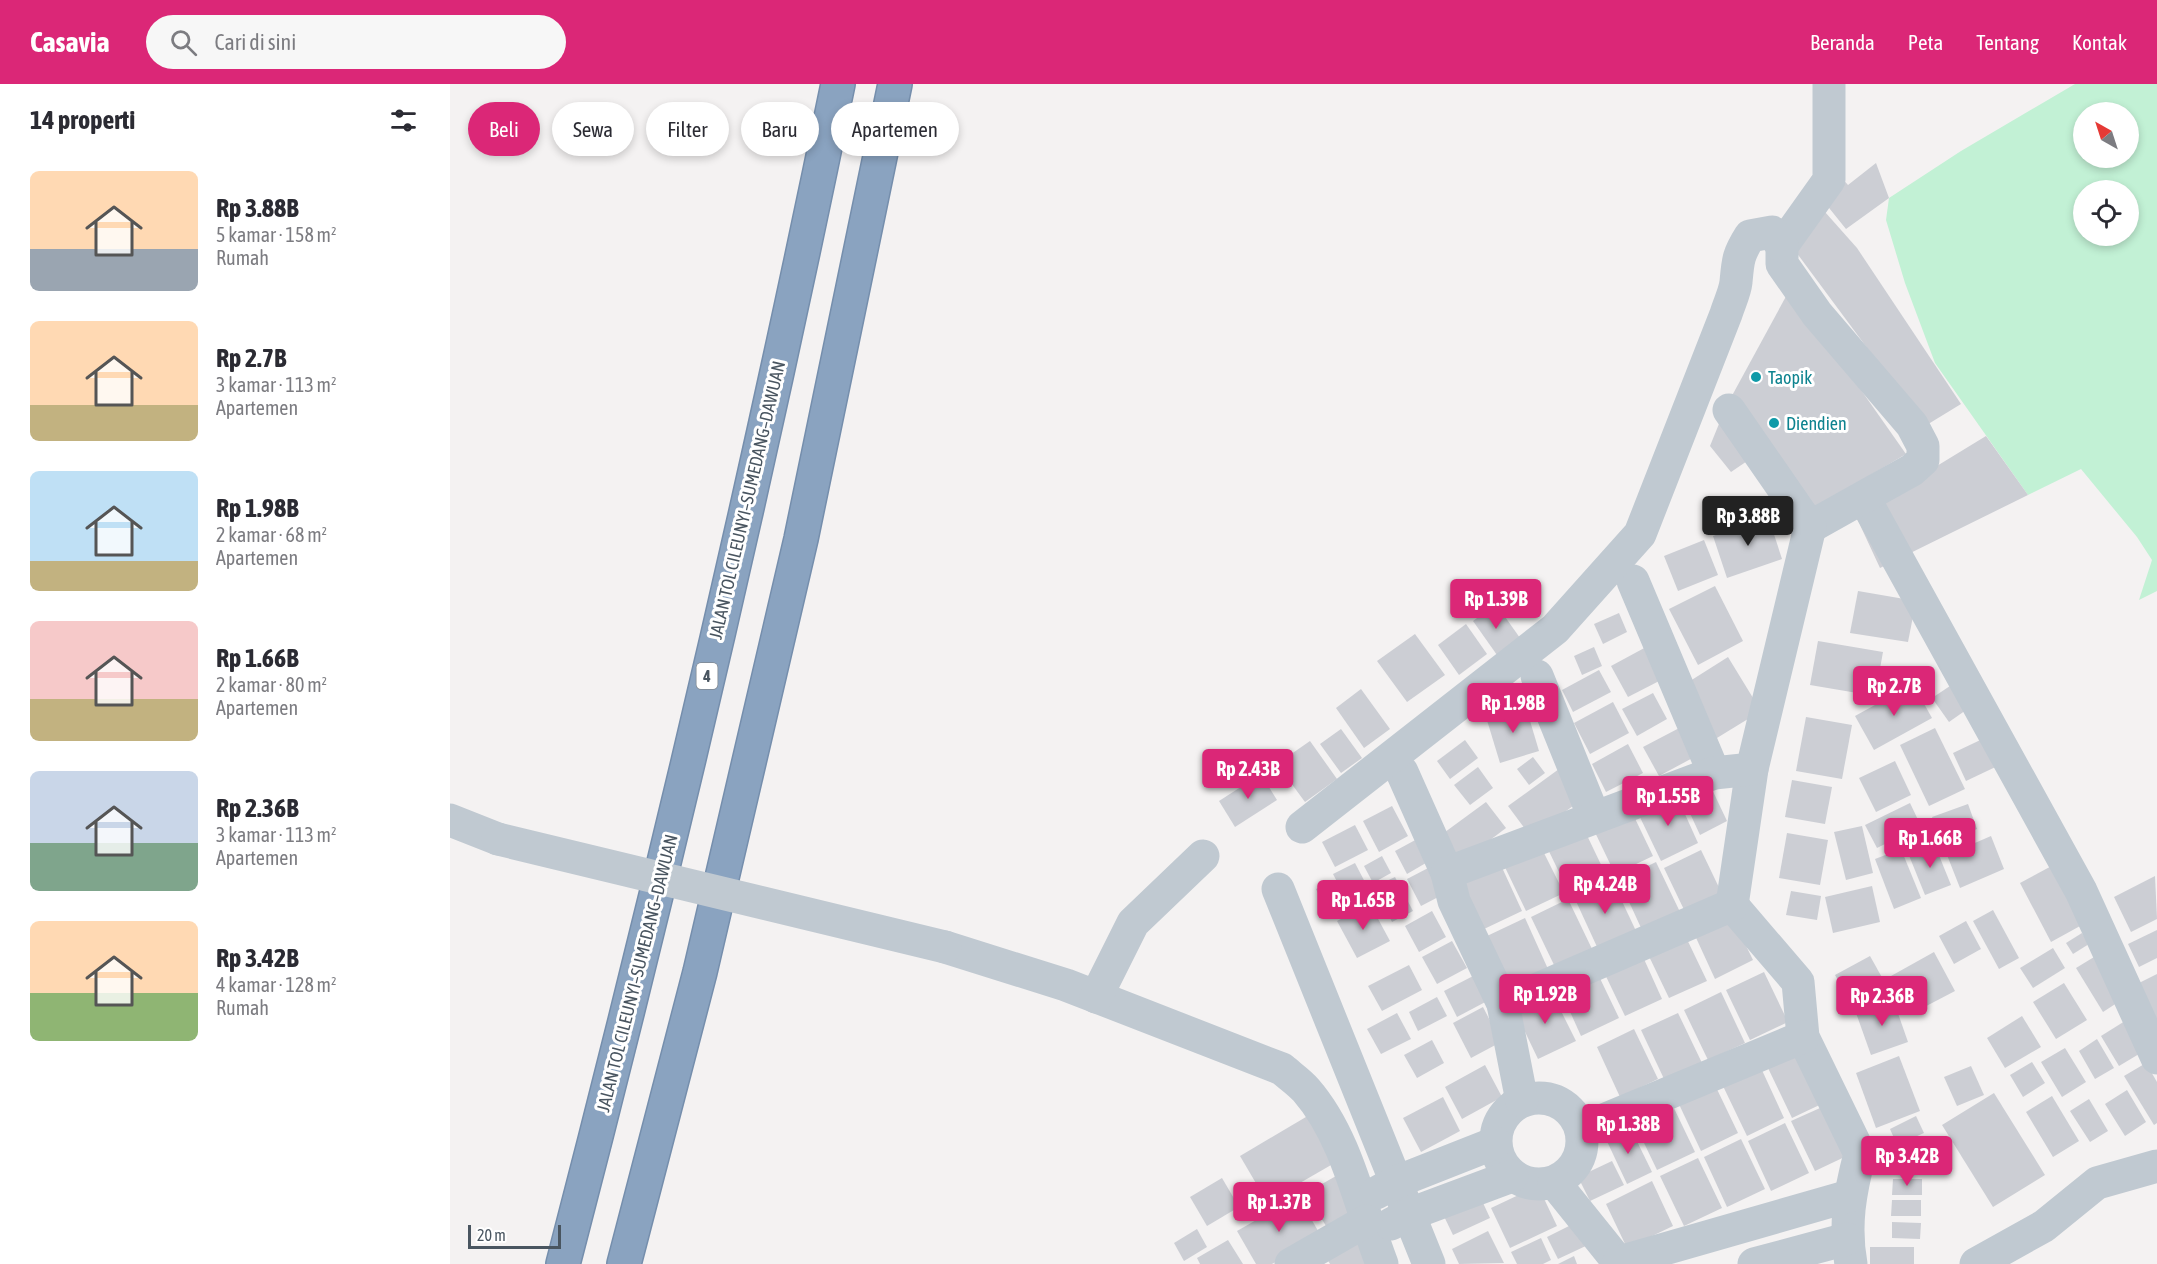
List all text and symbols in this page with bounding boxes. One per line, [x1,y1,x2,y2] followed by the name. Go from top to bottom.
[146,15,566,69] search box
[30,26,110,58] text: Casavia
[167,26,200,59] icon: search
[215,29,296,55] text: Cari di sini
[1810,30,1875,54] text: Beranda
[1908,30,1943,54] text: Peta
[1976,30,2039,54] text: Tentang
[2072,30,2127,54] text: Kontak
[468,102,540,156] chip: Beli
[552,102,634,156] chip: Sewa
[646,102,729,156] chip: Filter
[741,102,819,156] chip: Baru
[831,102,959,156] chip: Apartemen
[2073,102,2139,168] north arrow
[2073,102,2139,246] map controls
[387,104,420,137] icon: filters
[30,105,135,135] text: 14 properti
[2073,180,2139,246] button: locate
[216,193,299,223] text: Rp 3.88B
[78,195,150,267] icon: home
[216,223,337,246] text: 5 kamar · 158 m²
[216,246,269,269] text: Rumah
[216,343,286,373] text: Rp 2.7B
[78,345,150,417] icon: home
[705,359,789,641] street label: JALAN TOL CILEUNYI–SUMEDANG–DAWUAN
[1768,367,1812,388] place label: Taopik
[1749,370,1763,384] marker: Taopik
[216,373,337,396] text: 3 kamar · 113 m²
[216,396,298,419] text: Apartemen
[1786,413,1847,434] place label: Diendien
[1767,416,1781,430] marker: Diendien
[216,493,299,523] text: Rp 1.98B
[78,495,150,567] icon: home
[1686,496,1810,547] pin: Rp 3.88B
[1716,504,1780,527] text: Rp 3.88B
[216,523,327,546] text: 2 kamar · 68 m²
[216,546,298,569] text: Apartemen
[1434,579,1558,630] pin: Rp 1.39B
[1464,587,1528,610] text: Rp 1.39B
[216,643,299,673] text: Rp 1.66B
[78,645,150,717] icon: home
[696,663,718,689] road number: 4
[1839,666,1949,717] pin: Rp 2.7B
[216,673,327,696] text: 2 kamar · 80 m²
[1867,674,1921,697] text: Rp 2.7B
[1451,683,1575,734] pin: Rp 1.98B
[1481,691,1545,714] text: Rp 1.98B
[216,696,298,719] text: Apartemen
[1186,749,1310,800] pin: Rp 2.43B
[1216,757,1280,780] text: Rp 2.43B
[1606,776,1730,827] pin: Rp 1.55B
[1636,784,1700,807] text: Rp 1.55B
[216,793,299,823] text: Rp 2.36B
[78,795,150,867] icon: home
[1868,818,1992,869] pin: Rp 1.66B
[216,823,337,846] text: 3 kamar · 113 m²
[1898,826,1962,849] text: Rp 1.66B
[592,832,682,1114] street label: JALAN TOL CILEUNYI–SUMEDANG–DAWUAN
[216,846,298,869] text: Apartemen
[1543,864,1667,915] pin: Rp 4.24B
[1573,872,1637,895] text: Rp 4.24B
[1301,880,1425,931] pin: Rp 1.65B
[1331,888,1395,911] text: Rp 1.65B
[216,943,299,973] text: Rp 3.42B
[78,945,150,1017] icon: home
[216,973,337,996] text: 4 kamar · 128 m²
[1483,974,1607,1025] pin: Rp 1.92B
[1820,976,1944,1027] pin: Rp 2.36B
[1513,982,1577,1005] text: Rp 1.92B
[1850,984,1914,1007] text: Rp 2.36B
[216,996,269,1019] text: Rumah
[1566,1104,1690,1155] pin: Rp 1.38B
[1596,1112,1660,1135] text: Rp 1.38B
[1845,1136,1969,1187] pin: Rp 3.42B
[1875,1144,1939,1167] text: Rp 3.42B
[1217,1182,1341,1233] pin: Rp 1.37B
[1247,1190,1311,1213] text: Rp 1.37B
[468,1222,561,1250] scale bar
[477,1226,506,1244] text: 20 m

